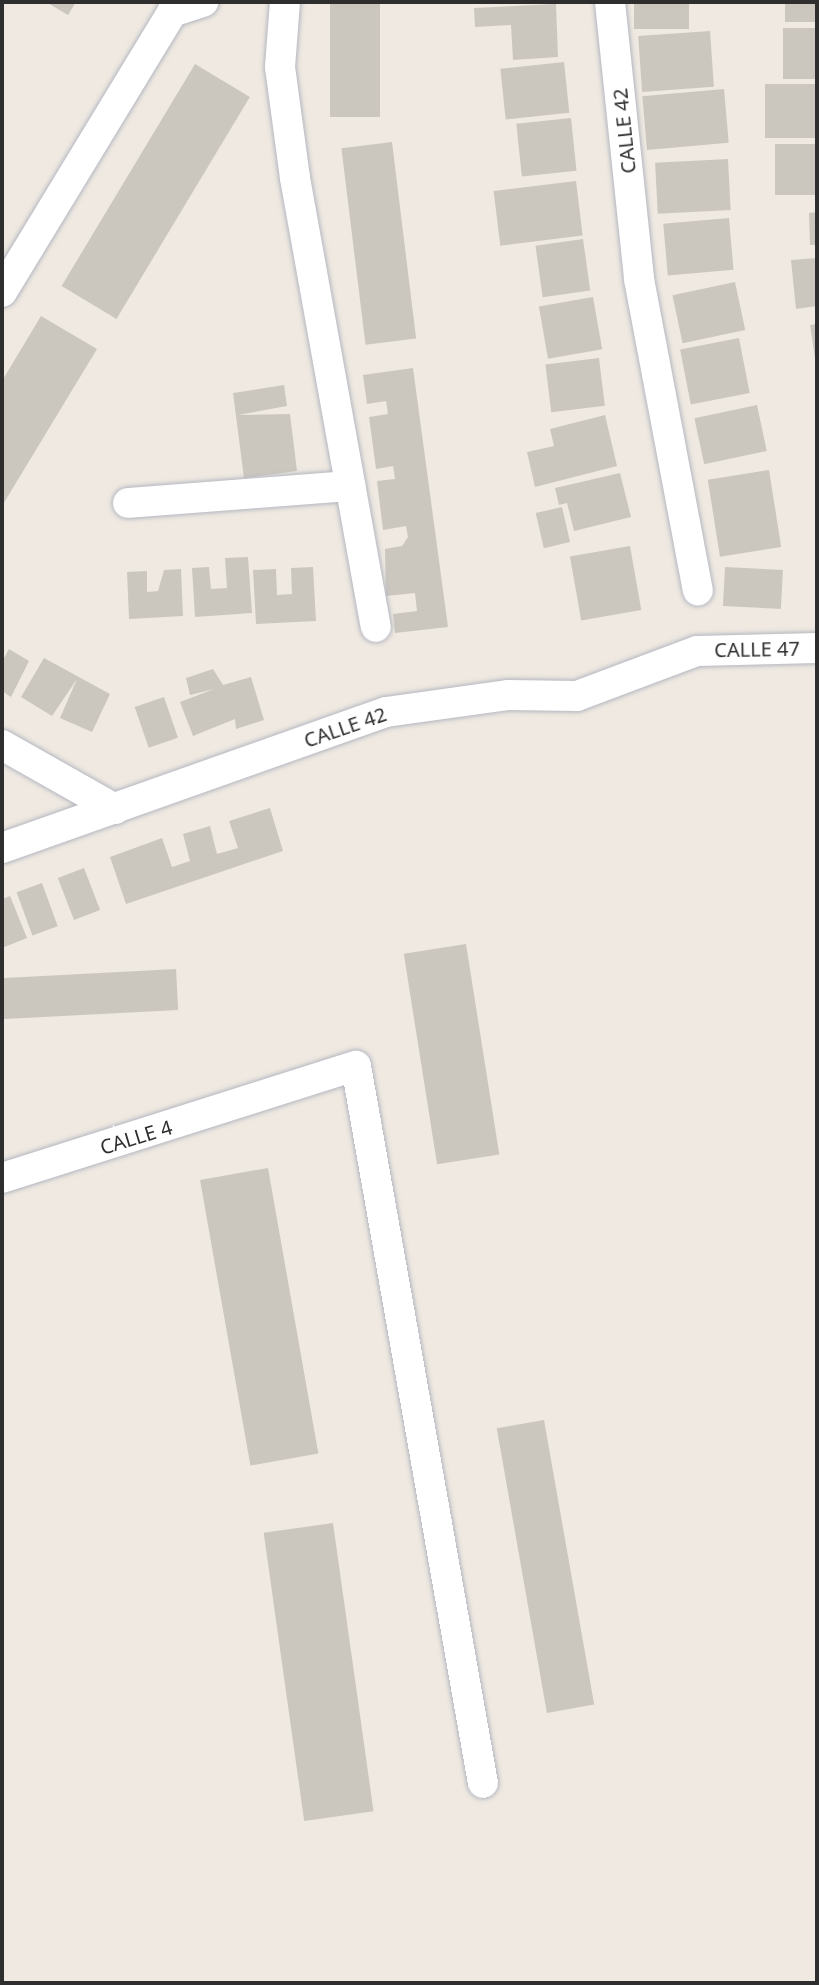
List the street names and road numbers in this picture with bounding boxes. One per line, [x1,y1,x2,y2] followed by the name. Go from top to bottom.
[608,87,640,175] street label: CALLE 42
[714,636,800,662] street label: CALLE 47
[301,702,389,752] street label: CALLE 42
[97,1115,175,1159] street label: CALLE 4

